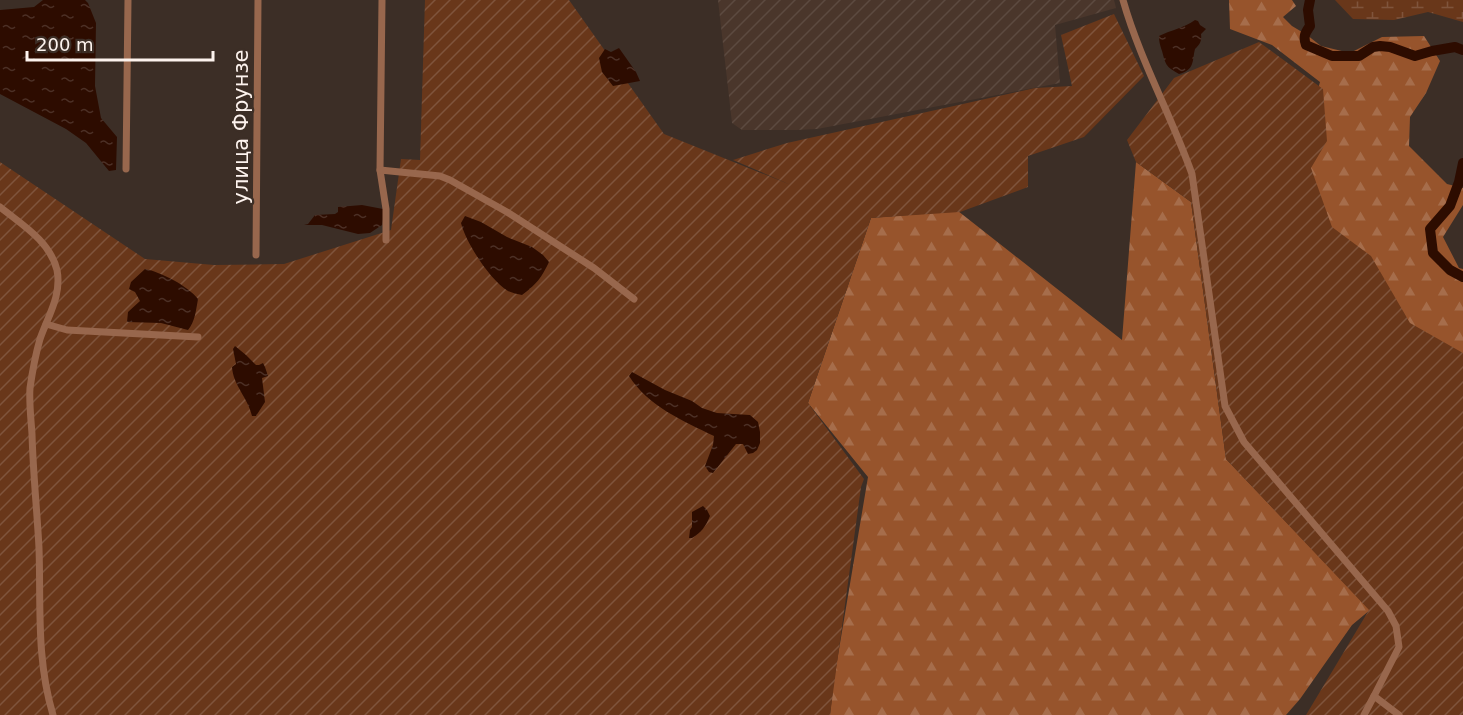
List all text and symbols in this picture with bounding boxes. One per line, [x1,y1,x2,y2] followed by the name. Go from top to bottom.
[27,24,213,62] scale bar
[36,34,94,55] text: 200 m
[229,50,253,205] street label: улица Фрунзе

